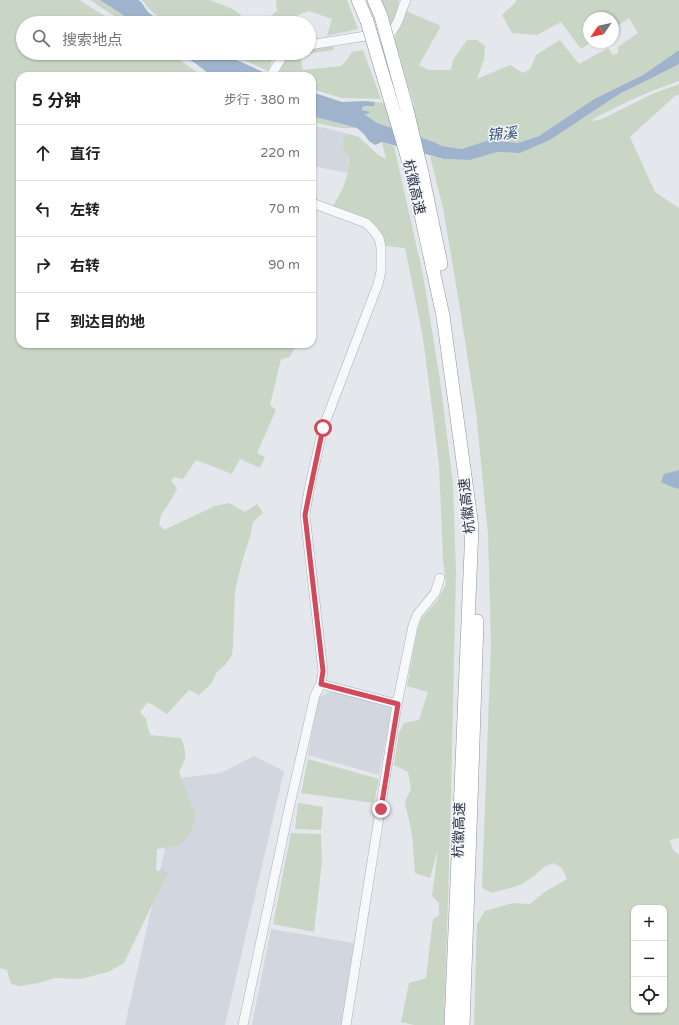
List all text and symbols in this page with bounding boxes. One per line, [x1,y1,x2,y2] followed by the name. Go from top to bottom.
[583,12,619,48] north arrow
[16,16,316,60] search box
[30,27,52,49] icon: search
[62,31,122,49] text: 搜索地点
[32,90,81,111] text: 5 分钟
[224,92,300,108] text: 步行 · 380 m
[486,124,520,144] water label: 锦溪
[32,142,54,164] icon: ahead
[70,145,100,163] text: 直行
[260,145,300,161] text: 220 m
[399,158,429,216] street label: 杭徽高速
[32,198,54,220] icon: left
[70,201,100,219] text: 左转
[268,201,300,217] text: 70 m
[32,254,54,276] icon: right
[70,257,100,275] text: 右转
[268,257,300,273] text: 90 m
[32,310,54,332] icon: arrive
[70,313,145,331] text: 到达目的地
[314,419,332,437] route start
[456,477,478,535] street label: 杭徽高速
[372,800,390,818] route end
[450,802,468,858] street label: 杭徽高速
[631,905,667,1013] map controls
[631,905,667,941] button: +
[631,941,667,977] button: −
[631,977,667,1013] button: locate

